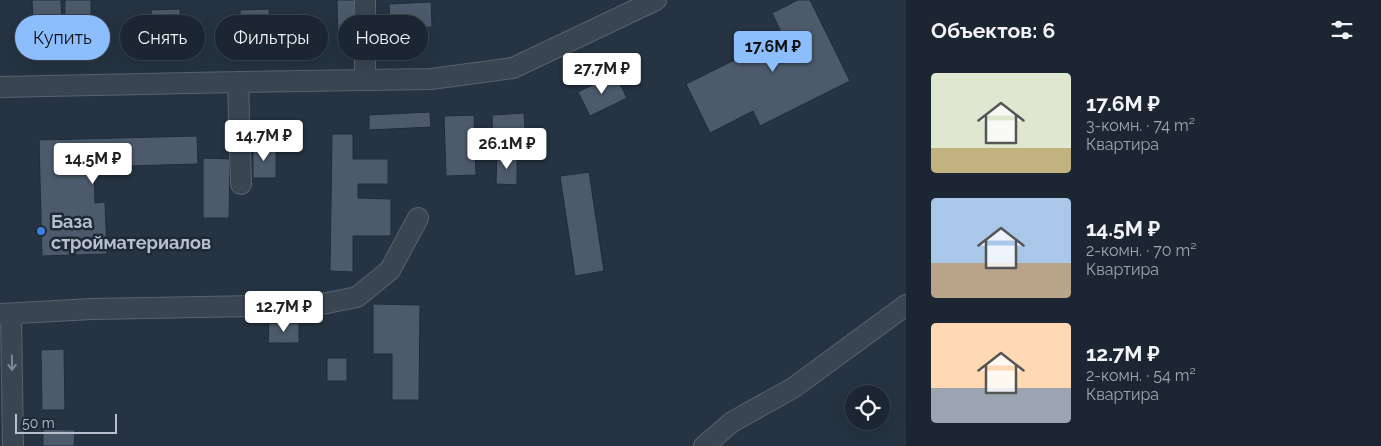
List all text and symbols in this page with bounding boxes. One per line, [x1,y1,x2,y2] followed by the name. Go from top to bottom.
[15,15,110,60] chip: Купить
[120,15,205,60] chip: Снять
[215,15,328,60] chip: Фильтры
[338,15,428,60] chip: Новое
[1328,16,1356,44] icon: filters
[931,18,1055,43] text: Объектов: 6
[727,30,819,73] pin: 17.6M ₽
[745,37,801,56] text: 17.6M ₽
[556,52,648,95] pin: 27.7M ₽
[574,59,630,78] text: 27.7M ₽
[1086,91,1160,116] text: 17.6M ₽
[971,93,1031,153] icon: home
[1086,116,1195,135] text: 3-комн. · 74 m²
[218,120,310,162] pin: 14.7M ₽
[236,126,292,145] text: 14.7M ₽
[461,128,553,170] pin: 26.1M ₽
[478,134,536,153] text: 26.1M ₽
[1086,135,1159,154] text: Квартира
[47,142,139,185] pin: 14.5M ₽
[65,149,121,168] text: 14.5M ₽
[51,211,211,253] place label: База стройматериалов
[1086,216,1160,241] text: 14.5M ₽
[971,218,1031,278] icon: home
[35,225,47,237] marker: База стройматериалов
[1086,241,1197,260] text: 2-комн. · 70 m²
[1086,260,1159,279] text: Квартира
[238,290,330,333] pin: 12.7M ₽
[256,297,312,316] text: 12.7M ₽
[1086,341,1160,366] text: 12.7M ₽
[971,343,1031,403] icon: home
[7,354,17,371] one-way arrow
[1086,366,1196,385] text: 2-комн. · 54 m²
[845,385,890,430] map controls
[845,385,890,430] button: locate
[1086,385,1159,404] text: Квартира
[15,411,118,434] scale bar
[22,415,55,431] text: 50 m

